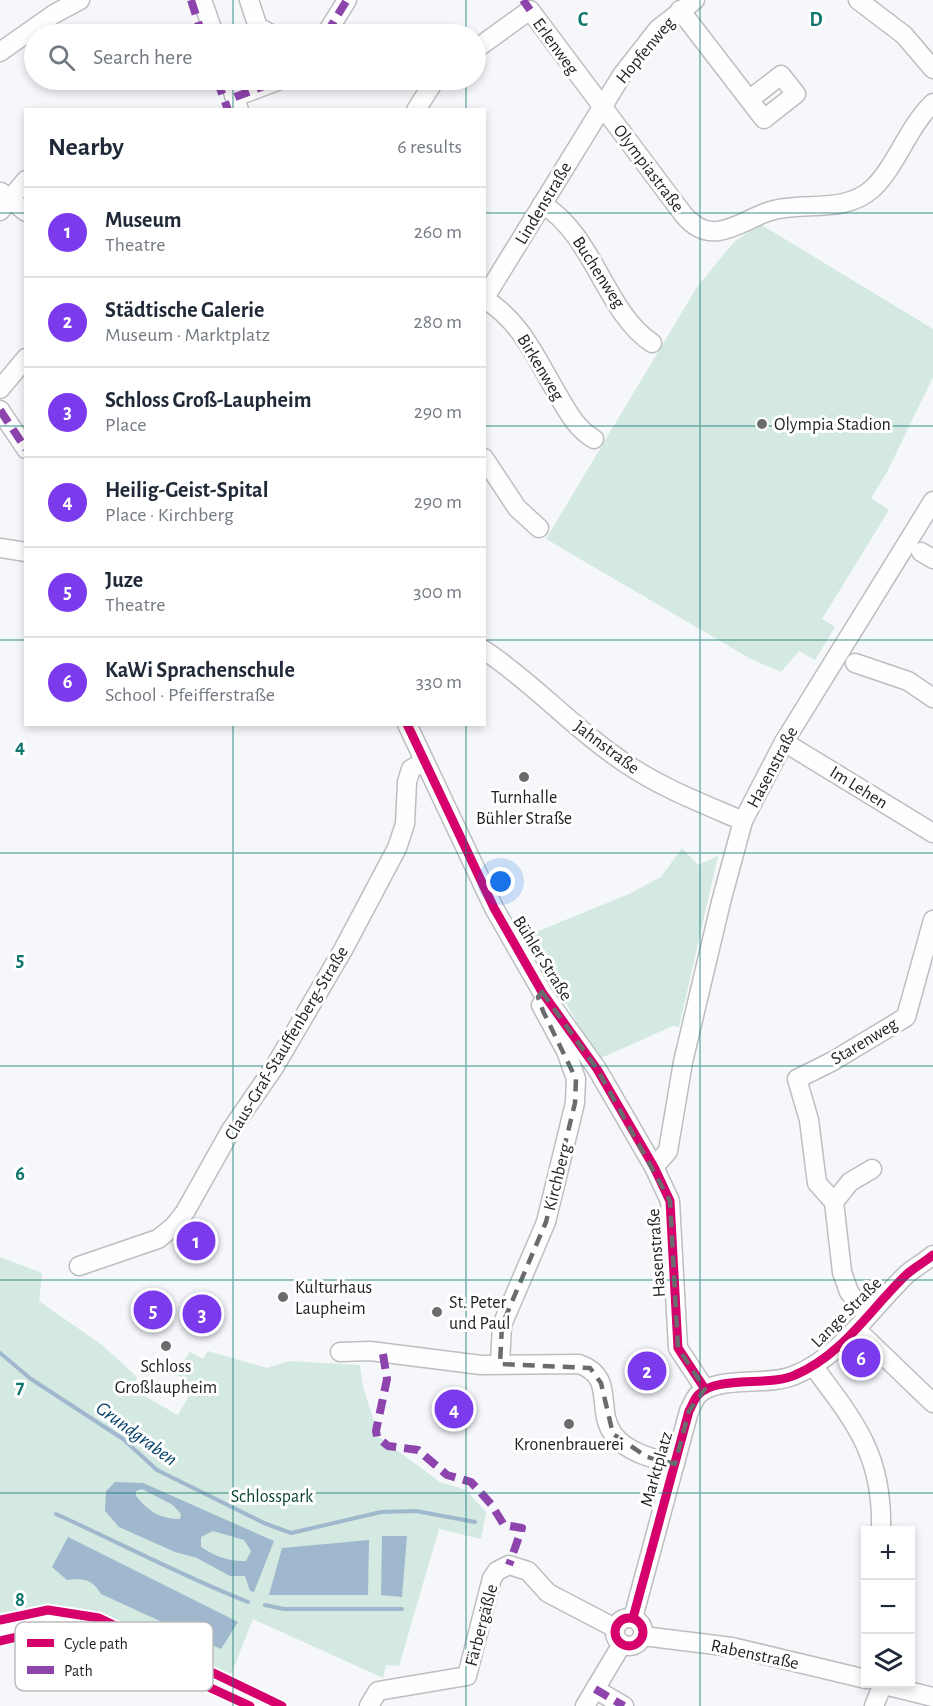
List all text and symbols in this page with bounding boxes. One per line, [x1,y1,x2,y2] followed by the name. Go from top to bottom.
[578,10,589,30] text: C
[809,10,823,30] text: D
[613,14,679,87] street label: Hopfenweg
[529,15,582,78] street label: Erlenweg
[24,24,486,90] search box
[45,41,78,74] icon: search
[93,46,192,68] text: Search here
[610,121,687,216] street label: Olympiastraße
[48,134,124,160] text: Nearby
[397,137,462,157] text: 6 results
[512,159,575,248] street label: Lindenstraße
[105,209,182,231] text: Museum
[64,222,71,242] text: 1
[414,222,462,242] text: 260 m
[569,234,628,312] street label: Buchenweg
[105,235,166,255] text: Theatre
[105,299,264,321] text: Städtische Galerie
[63,312,72,332] text: 2
[414,312,462,332] text: 280 m
[105,325,270,345] text: Museum · Marktplatz
[513,331,567,404] street label: Birkenweg
[105,389,311,411] text: Schloss Groß-Laupheim
[63,402,72,422] text: 3
[414,402,462,422] text: 290 m
[105,415,146,435] text: Place
[774,416,891,434] place label: Olympia Stadion
[755,417,769,431] marker: Olympia Stadion
[105,479,268,501] text: Heilig-Geist-Spital
[62,492,73,512] text: 4
[414,492,462,512] text: 290 m
[105,505,234,525] text: Place · Kirchberg
[105,569,143,591] text: Juze
[63,582,72,602] text: 5
[413,582,462,602] text: 300 m
[105,595,166,615] text: Theatre
[105,659,295,681] text: KaWi Sprachenschule
[63,672,72,692] text: 6
[416,672,462,692] text: 330 m
[105,685,275,705] text: School · Pfeifferstraße
[570,718,642,778] street label: Jahnstraße
[744,724,802,811] street label: Hasenstraße
[15,737,25,757] text: 4
[826,763,891,813] street label: Im Lehen
[517,770,531,784] marker: Turnhalle Bühler Straße
[476,789,572,828] place label: Turnhalle Bühler Straße
[486,867,515,896] your location
[509,913,575,1004] street label: Bühler Straße
[222,944,352,1144] street label: Claus-Graf-Stauffenberg-Straße
[16,950,24,970] text: 5
[828,1015,901,1069] street label: Starenweg
[541,1142,575,1213] street label: Kirchberg
[15,1164,25,1184] text: 6
[645,1208,669,1298] street label: Hasenstraße
[176,1218,216,1264] pin: 1
[808,1274,885,1351] street label: Lange Straße
[295,1279,372,1318] place label: Kulturhaus Laupheim
[134,1288,172,1332] pin: 5
[276,1290,290,1304] marker: Kulturhaus Laupheim
[182,1292,222,1336] pin: 3
[449,1294,510,1333] place label: St. Peter und Paul
[430,1305,444,1319] marker: St. Peter und Paul
[842,1336,880,1380] pin: 6
[159,1339,173,1353] marker: Schloss Großlaupheim
[628,1348,666,1394] pin: 2
[115,1358,217,1397] place label: Schloss Großlaupheim
[16,1377,25,1397] text: 7
[434,1386,474,1432] pin: 4
[92,1398,181,1470] water label: Grundgraben
[562,1417,576,1431] marker: Kronenbrauerei
[638,1430,676,1509] street label: Marktplatz
[514,1436,624,1454] place label: Kronenbrauerei
[231,1488,314,1506] park label: Schlosspark
[861,1526,915,1688] map controls
[861,1526,915,1580] button: +
[861,1580,915,1634] button: −
[462,1582,502,1668] street label: Färbergäßle
[15,1590,25,1610] text: 8
[15,1622,213,1691] legend
[861,1634,915,1688] button: layers
[64,1636,128,1653] text: Cycle path
[709,1637,800,1673] street label: Rabenstraße
[64,1663,93,1679] text: Path

